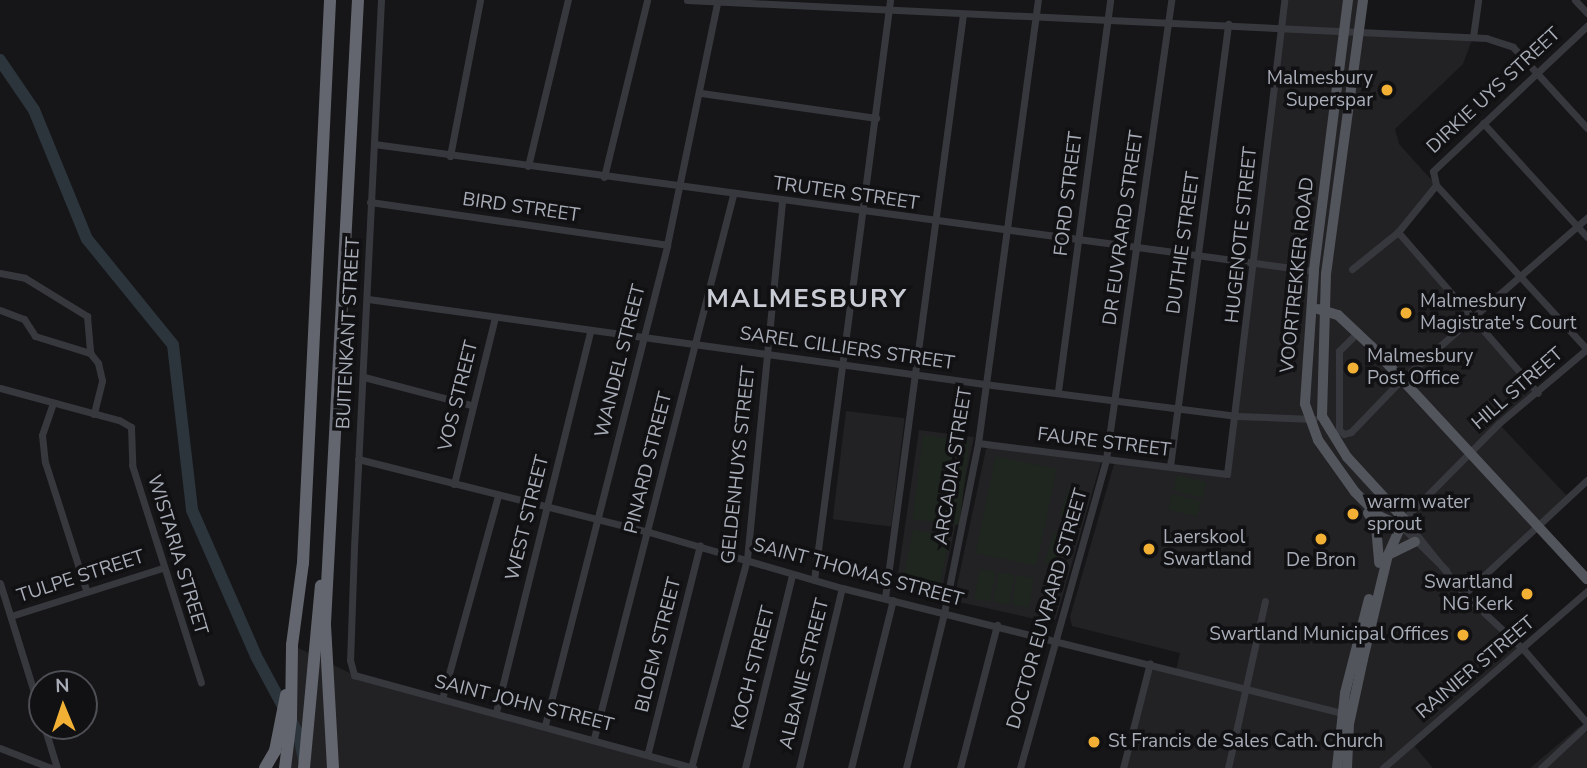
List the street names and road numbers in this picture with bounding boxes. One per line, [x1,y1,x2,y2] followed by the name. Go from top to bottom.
[1422,23,1566,159] street label: DIRKIE UYS STREET
[1099,129,1149,327] street label: DR EUVRARD STREET
[1050,130,1088,258] street label: FORD STREET
[1221,146,1263,324] street label: HUGENOTE STREET
[1163,170,1205,316] street label: DUTHIE STREET
[772,172,920,216] street label: TRUTER STREET
[1276,176,1320,374] street label: VOORTREKKER ROAD
[461,188,581,228] street label: BIRD STREET
[333,236,365,430] street label: BUITENKANT STREET
[591,282,651,440] street label: WANDEL STREET
[738,323,956,375] street label: SAREL CILLIERS STREET
[434,339,484,453] street label: VOS STREET
[1468,343,1568,435] street label: HILL STREET
[717,365,761,565] street label: GELDENHUYS STREET
[930,386,978,546] street label: ARCADIA STREET
[620,390,678,536] street label: PINARD STREET
[1036,423,1172,463] street label: FAURE STREET
[501,453,555,583] street label: WEST STREET
[142,472,212,638] street label: WISTARIA STREET
[1003,486,1093,732] street label: DOCTOR EUVRARD STREET
[750,534,966,612] street label: SAINT THOMAS STREET
[14,546,148,608] street label: TULPE STREET
[631,575,687,715] street label: BLOEM STREET
[775,596,835,752] street label: ALBANIE STREET
[728,604,780,732] street label: KOCH STREET
[1412,612,1540,724] street label: RAINIER STREET
[432,671,616,737] street label: SAINT JOHN STREET

